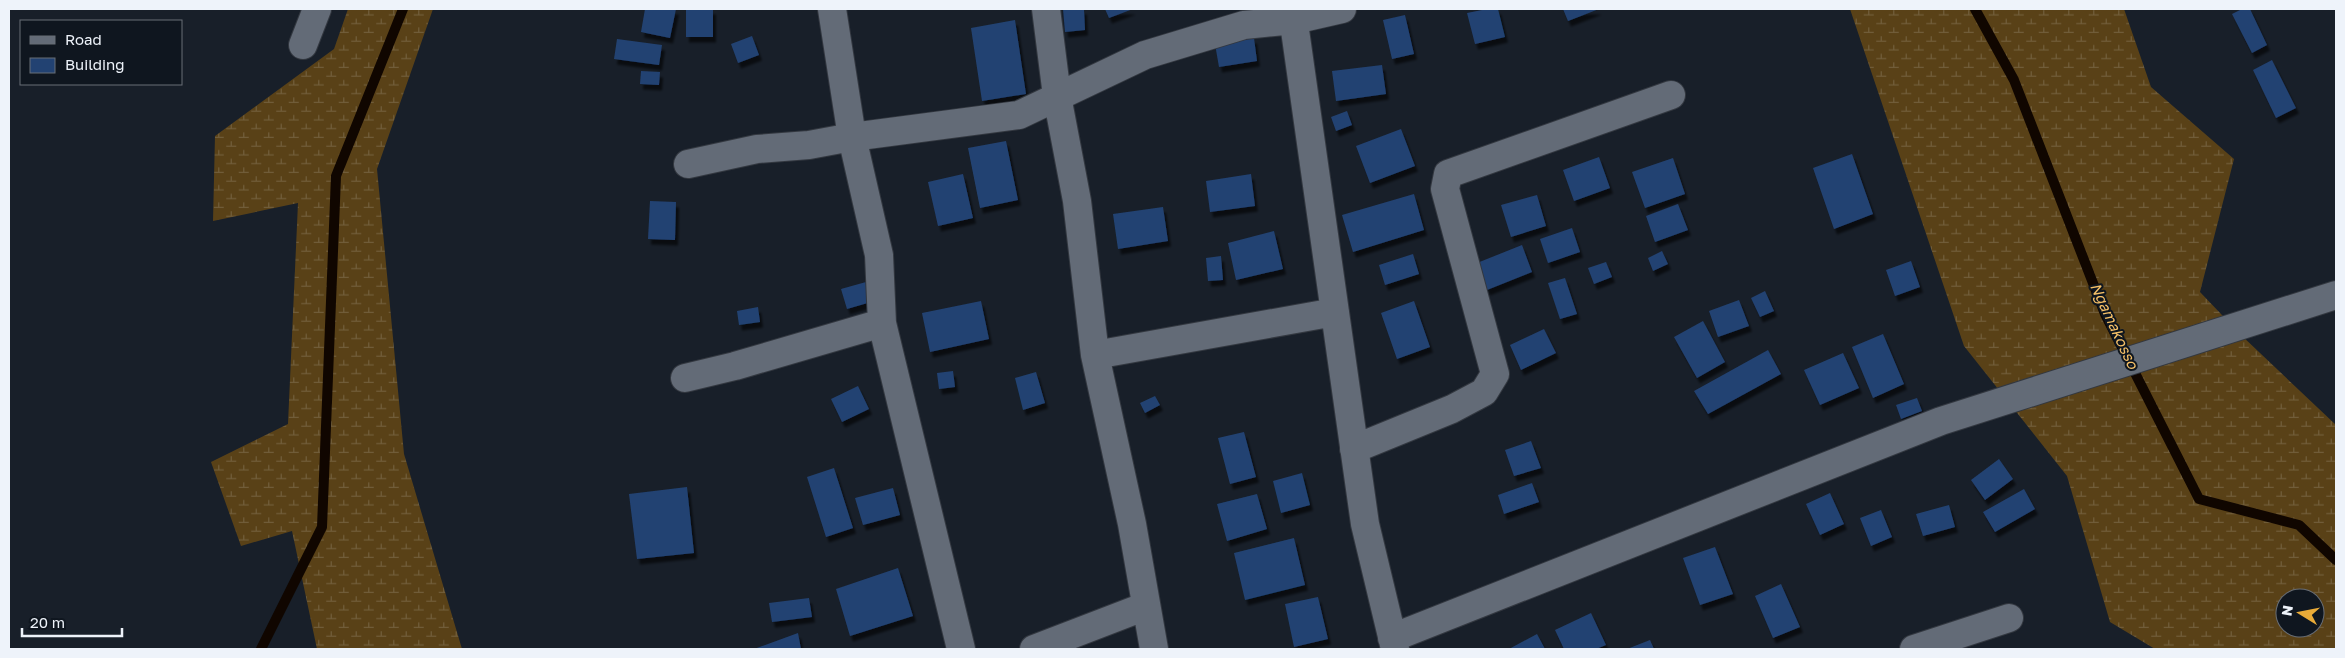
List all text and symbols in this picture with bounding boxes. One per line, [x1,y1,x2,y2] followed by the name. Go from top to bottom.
[20,20,182,85] legend
[65,30,102,48] text: Road
[65,55,125,73] text: Building
[2086,280,2143,373] water label: Ngamakosso
[2275,588,2325,638] north arrow
[2277,604,2296,617] text: N
[22,606,122,638] scale bar
[30,613,65,631] text: 20 m

